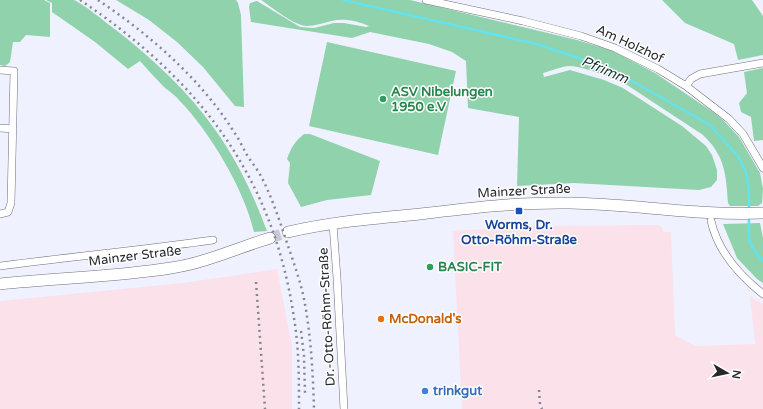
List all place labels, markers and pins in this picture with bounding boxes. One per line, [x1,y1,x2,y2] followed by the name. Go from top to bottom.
[391,84,493,115] place label: ASV Nibelungen 1950 e.V
[378,94,388,104] marker: ASV Nibelungen 1950 e.V
[514,206,524,216] marker: Worms, Dr. Otto-Röhm-Straße
[461,217,578,248] place label: Worms, Dr. Otto-Röhm-Straße
[438,259,503,275] place label: BASIC-FIT
[425,262,435,272] marker: BASIC-FIT
[389,311,462,327] place label: McDonald's
[376,314,386,324] marker: McDonald's
[432,383,482,399] place label: trinkgut
[420,386,430,396] marker: trinkgut

